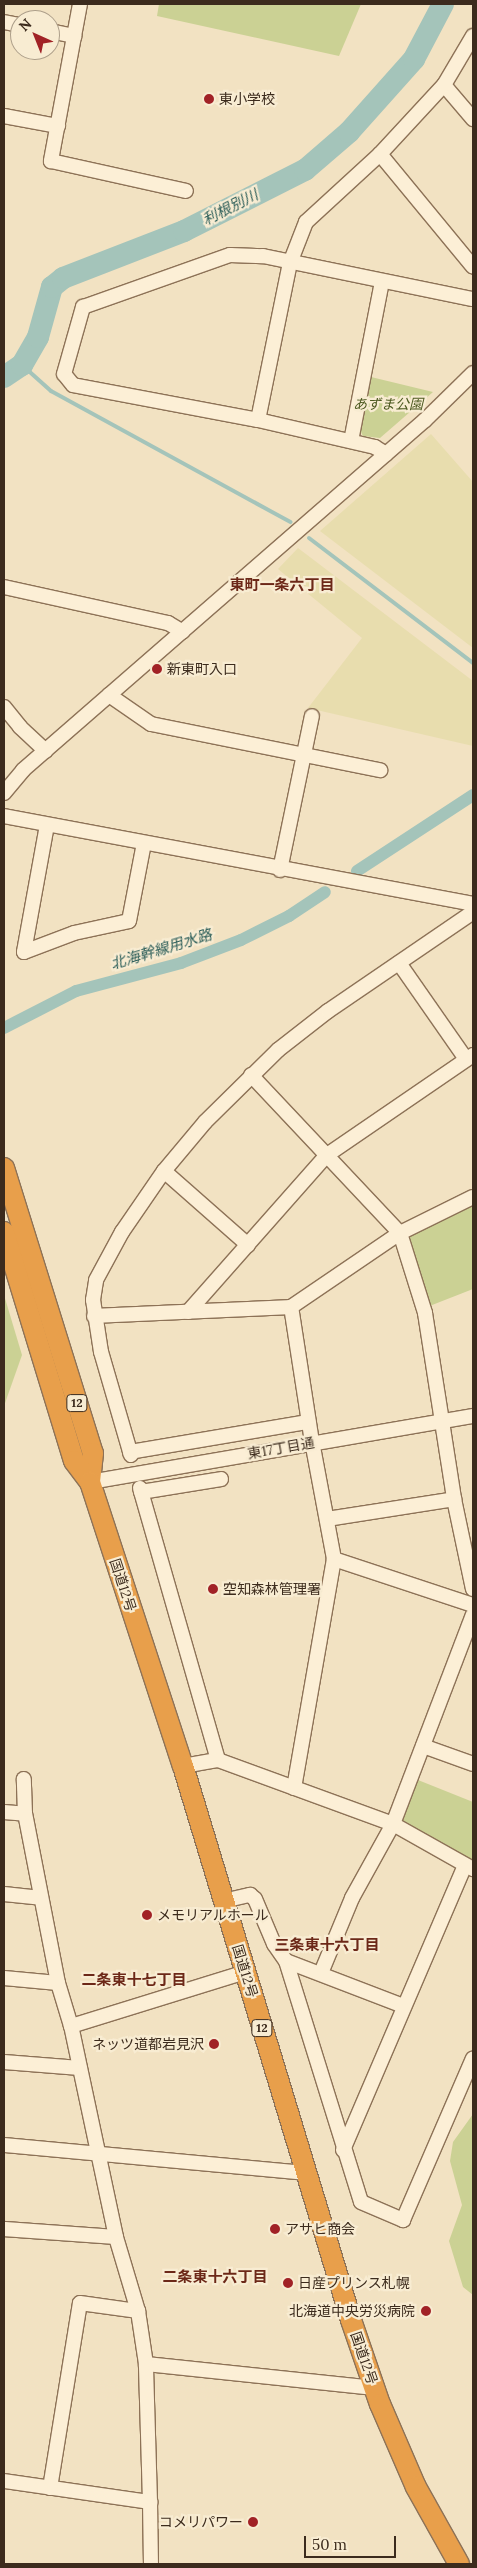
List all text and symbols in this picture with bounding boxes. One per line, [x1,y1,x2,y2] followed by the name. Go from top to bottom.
[10,10,60,60] north arrow
[15,15,35,35] text: N
[219,91,275,107] place label: 東小学校
[203,93,215,105] marker: 東小学校
[199,185,261,229] water label: 利根別川
[353,396,423,412] park label: あずま公園
[230,576,334,594] district label: 東町一条六丁目
[167,661,237,677] place label: 新東町入口
[151,663,163,675] marker: 新東町入口
[108,925,214,973] water label: 北海幹線用水路
[66,1394,88,1412] road number: 12
[246,1434,316,1462] street label: 東17丁目通
[107,1556,139,1614] street label: 国道12号
[223,1581,321,1597] place label: 空知森林管理署
[207,1583,219,1595] marker: 空知森林管理署
[157,1907,269,1923] place label: メモリアルホール
[141,1909,153,1921] marker: メモリアルホール
[275,1936,379,1954] district label: 三条東十六丁目
[229,1942,261,2000] street label: 国道12号
[82,1971,186,1989] district label: 二条東十七丁目
[251,2019,273,2038] road number: 12
[92,2036,204,2052] place label: ネッツ道都岩見沢
[208,2038,220,2050] marker: ネッツ道都岩見沢
[285,2221,355,2237] place label: アサヒ商会
[269,2223,281,2235] marker: アサヒ商会
[163,2268,267,2286] district label: 二条東十六丁目
[298,2275,410,2291] place label: 日産プリンス札幌
[282,2277,294,2289] marker: 日産プリンス札幌
[289,2303,415,2319] place label: 北海道中央労災病院
[419,2304,433,2318] marker: 北海道中央労災病院
[347,2329,381,2387] street label: 国道12号
[159,2514,243,2530] place label: コメリパワー
[247,2516,259,2528] marker: コメリパワー
[307,2526,400,2558] scale bar
[312,2535,347,2554] text: 50 m

